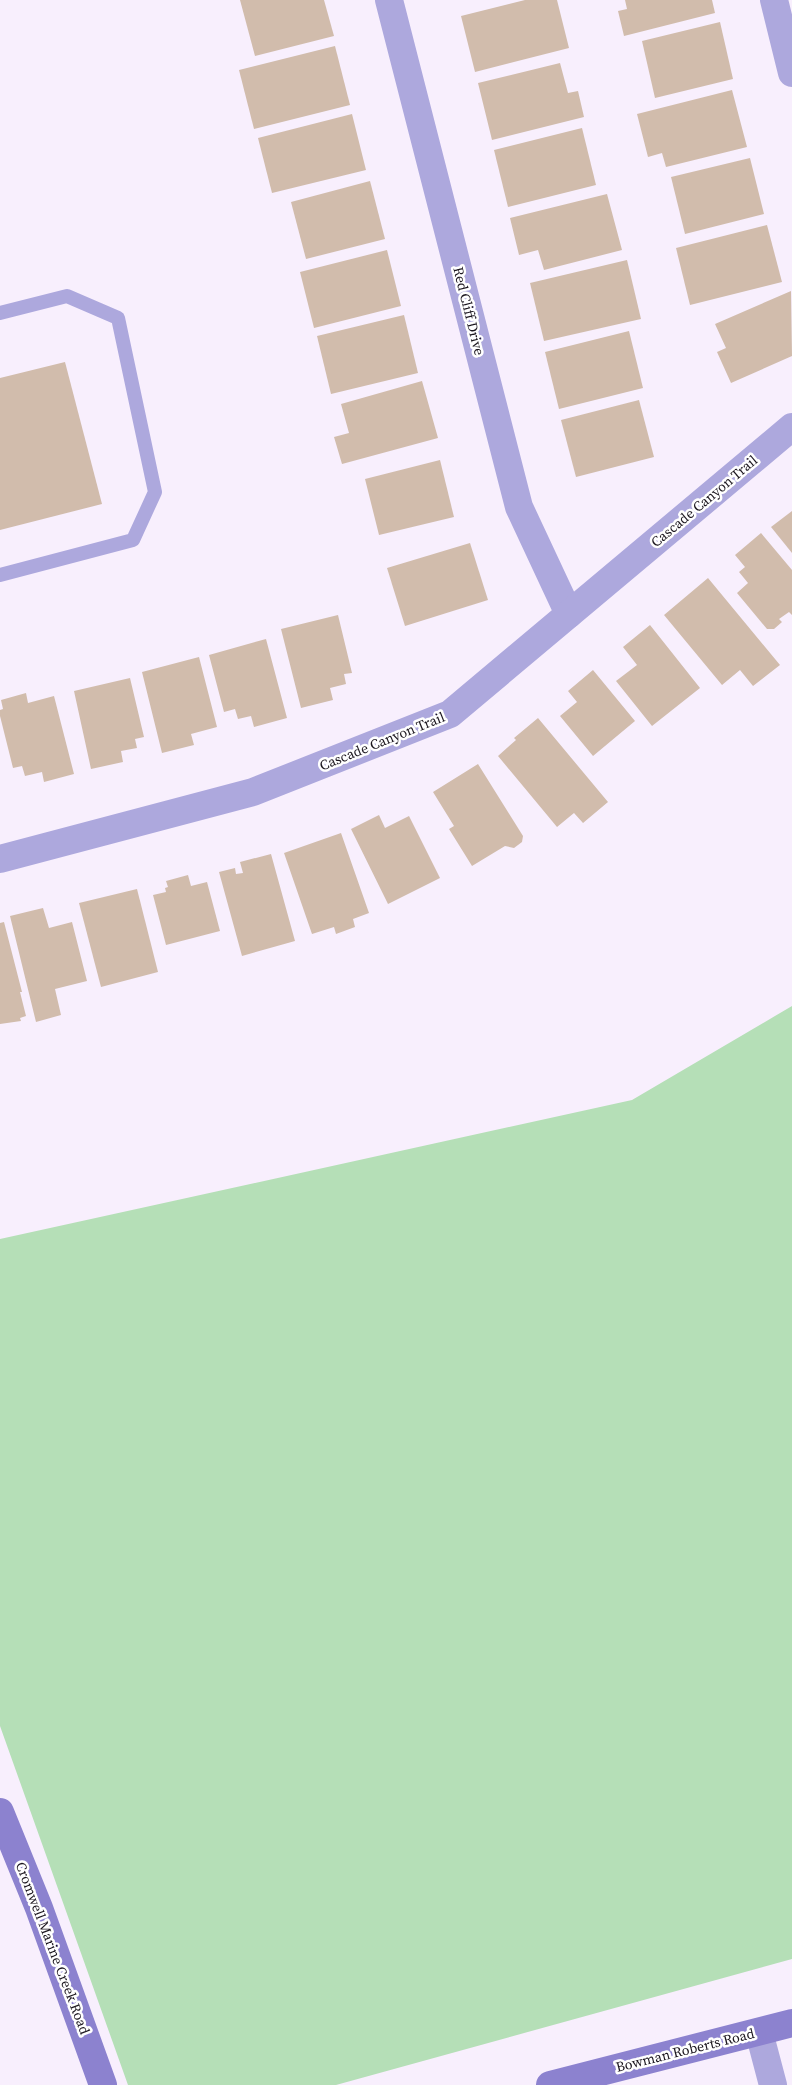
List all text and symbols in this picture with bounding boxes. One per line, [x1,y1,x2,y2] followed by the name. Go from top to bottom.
[448,265,490,357] street label: Red Cliff Drive
[646,450,762,552] street label: Cascade Canyon Trail
[316,707,448,775] street label: Cascade Canyon Trail
[11,1859,95,2037] street label: Cromwell Marine Creek Road
[614,2023,756,2077] street label: Bowman Roberts Road

